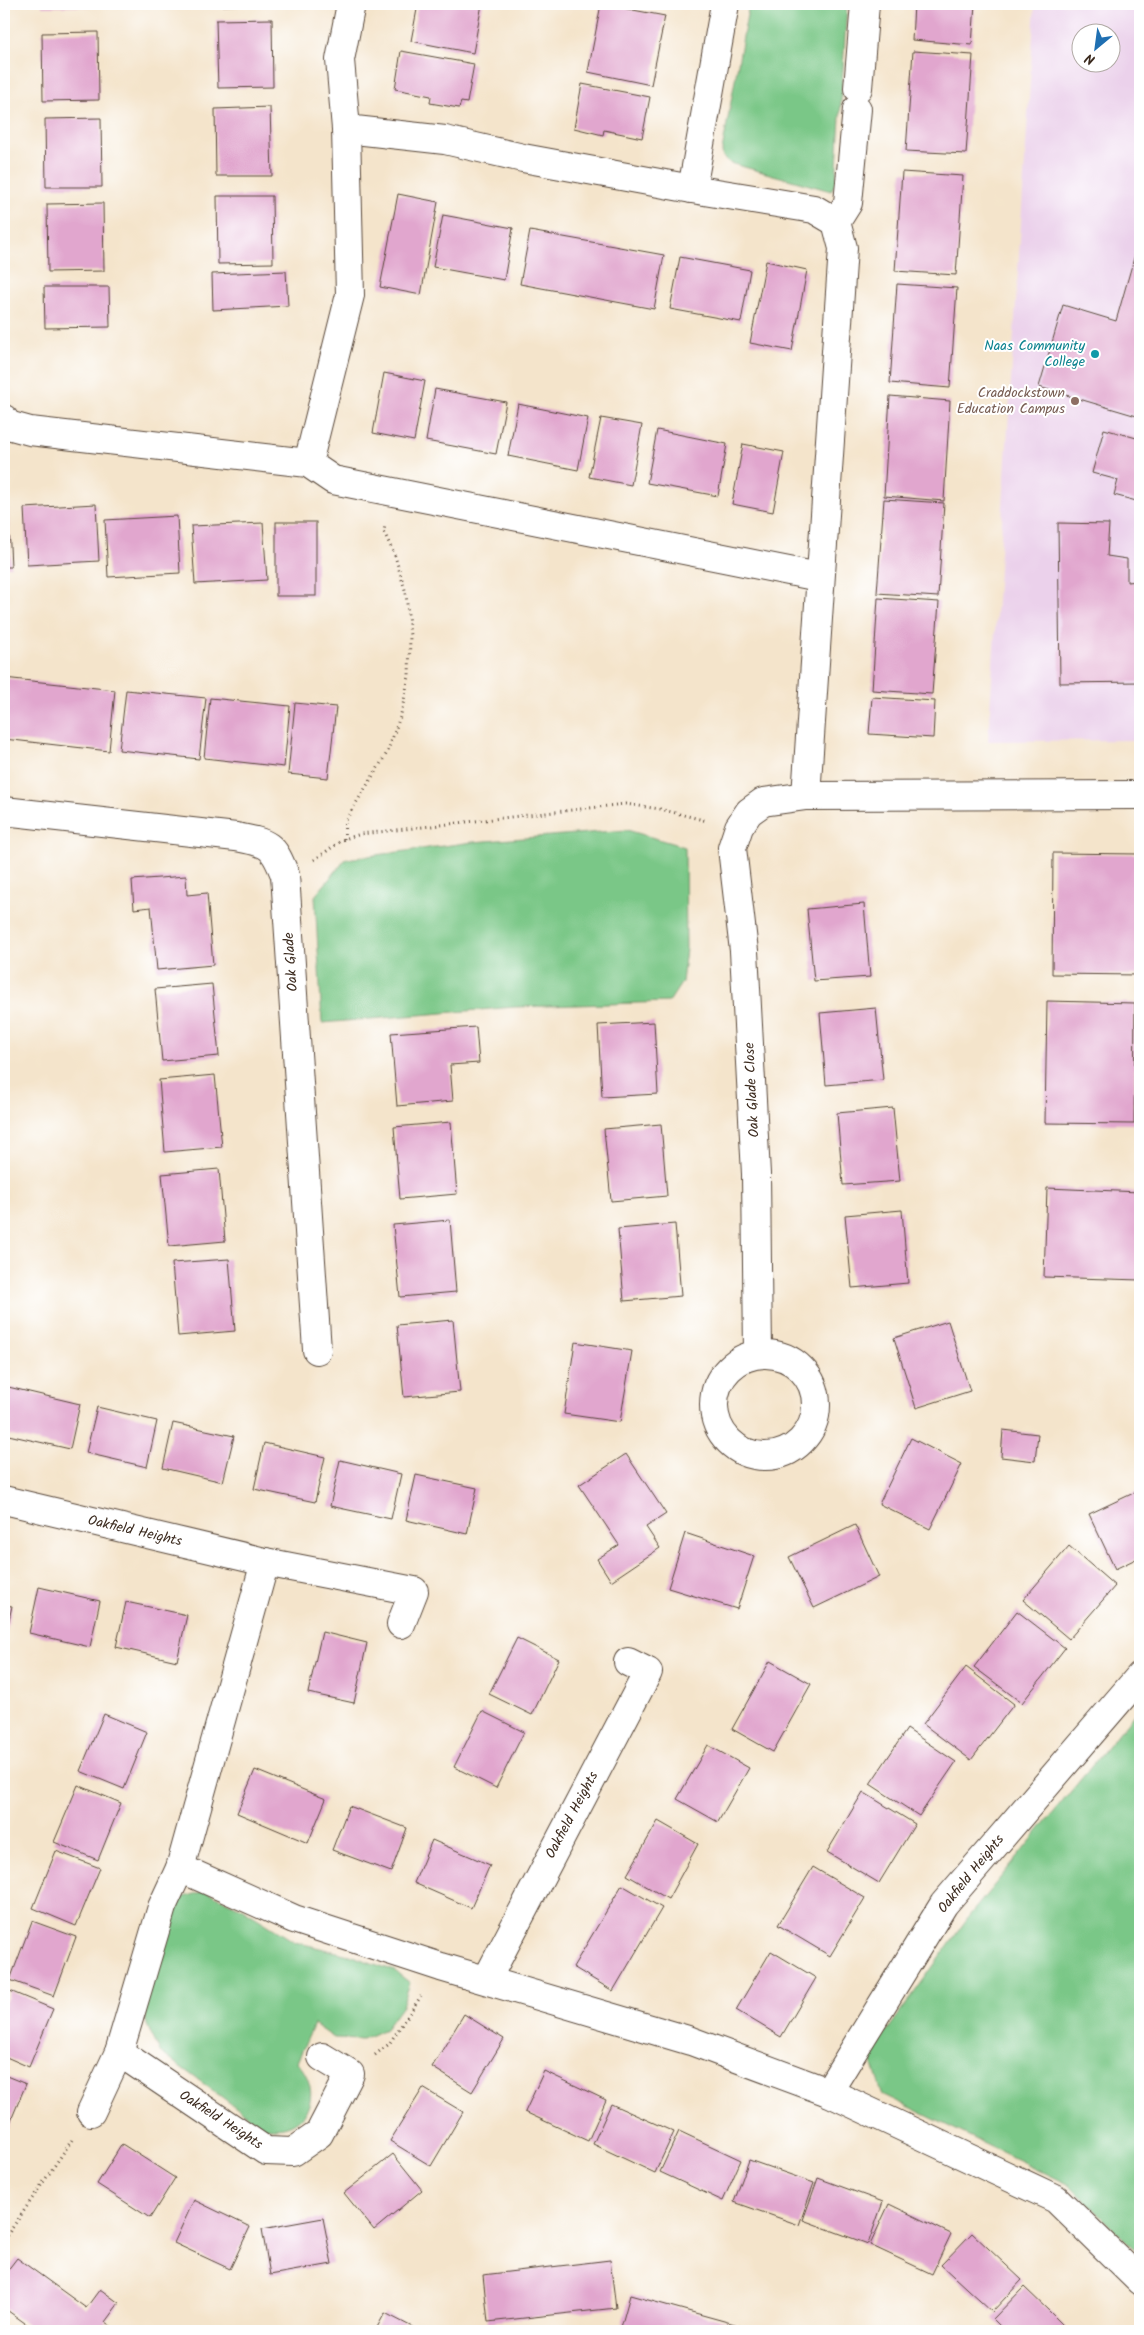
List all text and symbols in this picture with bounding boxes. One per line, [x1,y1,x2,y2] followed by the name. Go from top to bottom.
[1072,22,1122,72] north arrow
[1081,47,1099,70] text: N
[984,335,1086,373] place label: Naas Community College
[1089,348,1101,360] marker: Naas Community College
[957,382,1065,420] place label: Craddockstown Education Campus
[1069,395,1081,407] marker: Craddockstown Education Campus
[278,931,304,992] street label: Oak Glade
[738,1041,765,1138] street label: Oak Glade Close
[86,1509,184,1553] street label: Oakfield Heights
[540,1767,604,1863] street label: Oakfield Heights
[932,1830,1010,1918] street label: Oakfield Heights
[175,2085,267,2155] street label: Oakfield Heights

